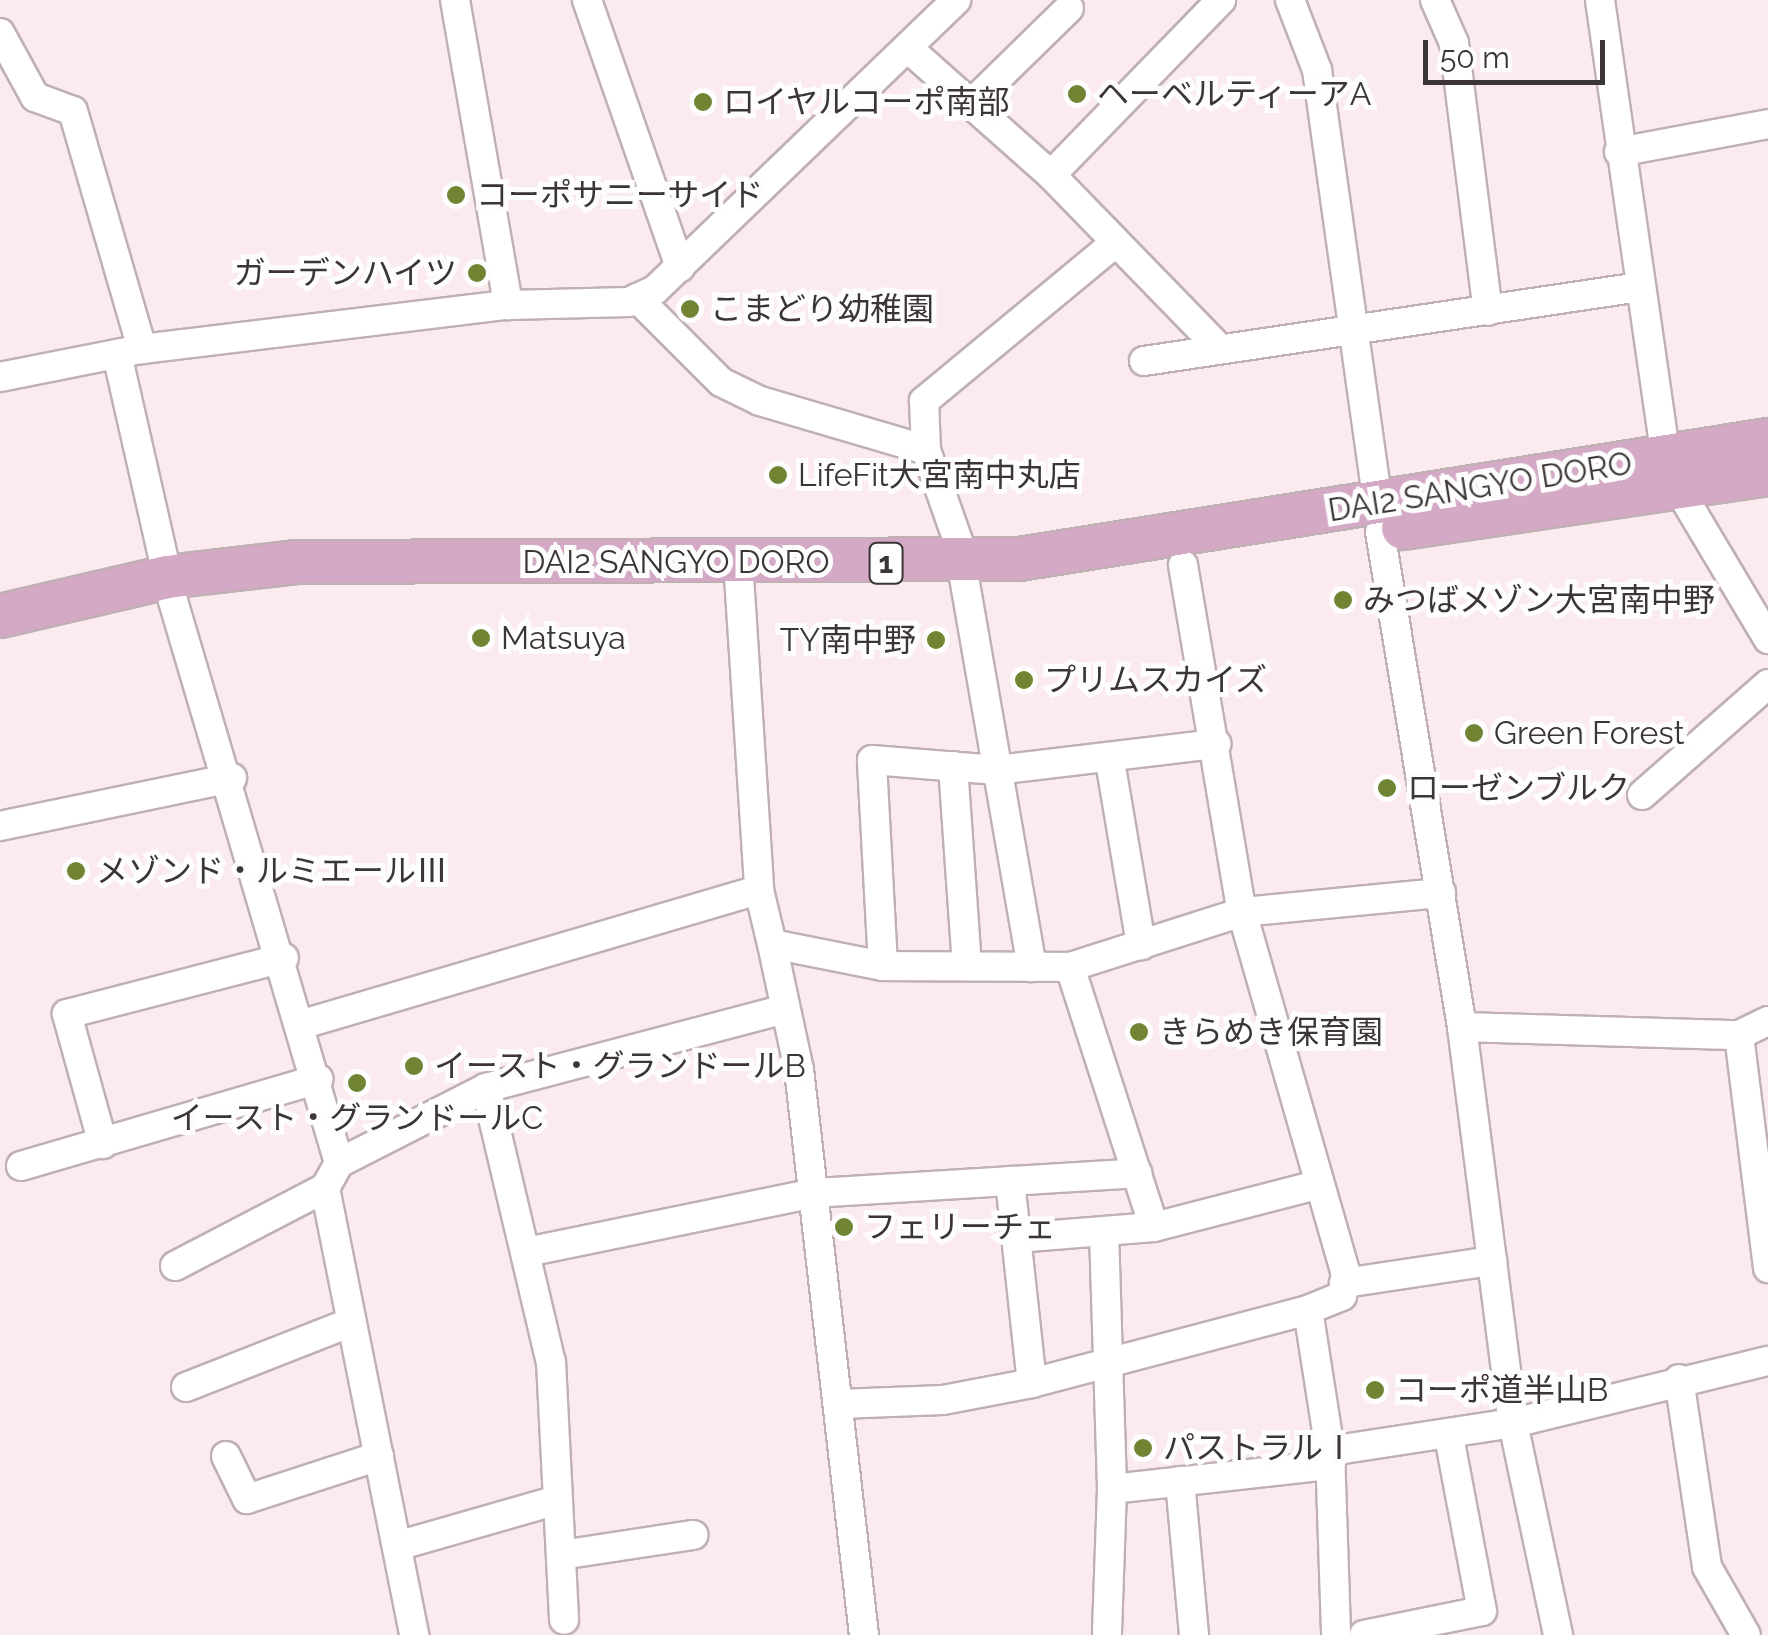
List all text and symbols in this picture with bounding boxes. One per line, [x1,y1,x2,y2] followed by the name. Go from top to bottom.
[1428,20,1610,82] scale bar
[1440,40,1510,75] text: 50 m
[1097,75,1375,113] place label: ヘーベルティーアA
[723,83,1011,121] place label: ロイヤルコーポ南部
[1066,83,1088,105] marker: ヘーベルティーアA
[692,91,714,113] marker: ロイヤルコーポ南部
[476,176,764,214] place label: コーポサニーサイド
[445,184,467,206] marker: コーポサニーサイド
[233,254,457,292] place label: ガーデンハイツ
[466,262,488,284] marker: ガーデンハイツ
[710,290,934,328] place label: こまどり幼稚園
[679,298,701,320] marker: こまどり幼稚園
[1325,444,1635,530] street label: DAI2 SANGYO DORO
[798,456,1081,494] place label: LifeFit大宮南中丸店
[767,464,789,486] marker: LifeFit大宮南中丸店
[868,538,904,588] road number: 1
[522,543,830,581] street label: DAI2 SANGYO DORO
[1363,581,1715,619] place label: みつばメゾン大宮南中野
[1332,589,1354,611] marker: みつばメゾン大宮南中野
[501,619,626,657] place label: Matsuya
[780,621,916,659] place label: TY南中野
[470,627,492,649] marker: Matsuya
[925,629,947,651] marker: TY南中野
[1044,661,1268,699] place label: プリムスカイズ
[1013,669,1035,691] marker: プリムスカイズ
[1494,714,1685,752] place label: Green Forest
[1463,722,1485,744] marker: Green Forest
[1407,769,1631,807] place label: ローゼンブルク
[1376,777,1398,799] marker: ローゼンブルク
[96,852,448,890] place label: メゾンド・ルミエールⅢ
[65,860,87,882] marker: メゾンド・ルミエールⅢ
[1159,1013,1383,1051] place label: きらめき保育園
[1128,1021,1150,1043] marker: きらめき保育園
[434,1047,807,1085] place label: イースト・グランドールB
[403,1055,425,1077] marker: イースト・グランドールB
[346,1072,368,1094] marker: イースト・グランドールC
[170,1099,544,1137] place label: イースト・グランドールC
[864,1208,1056,1246] place label: フェリーチェ
[833,1216,855,1238] marker: フェリーチェ
[1395,1371,1608,1409] place label: コーポ道半山B
[1364,1379,1386,1401] marker: コーポ道半山B
[1163,1429,1355,1467] place label: パストラルⅠ
[1132,1437,1154,1459] marker: パストラルⅠ

